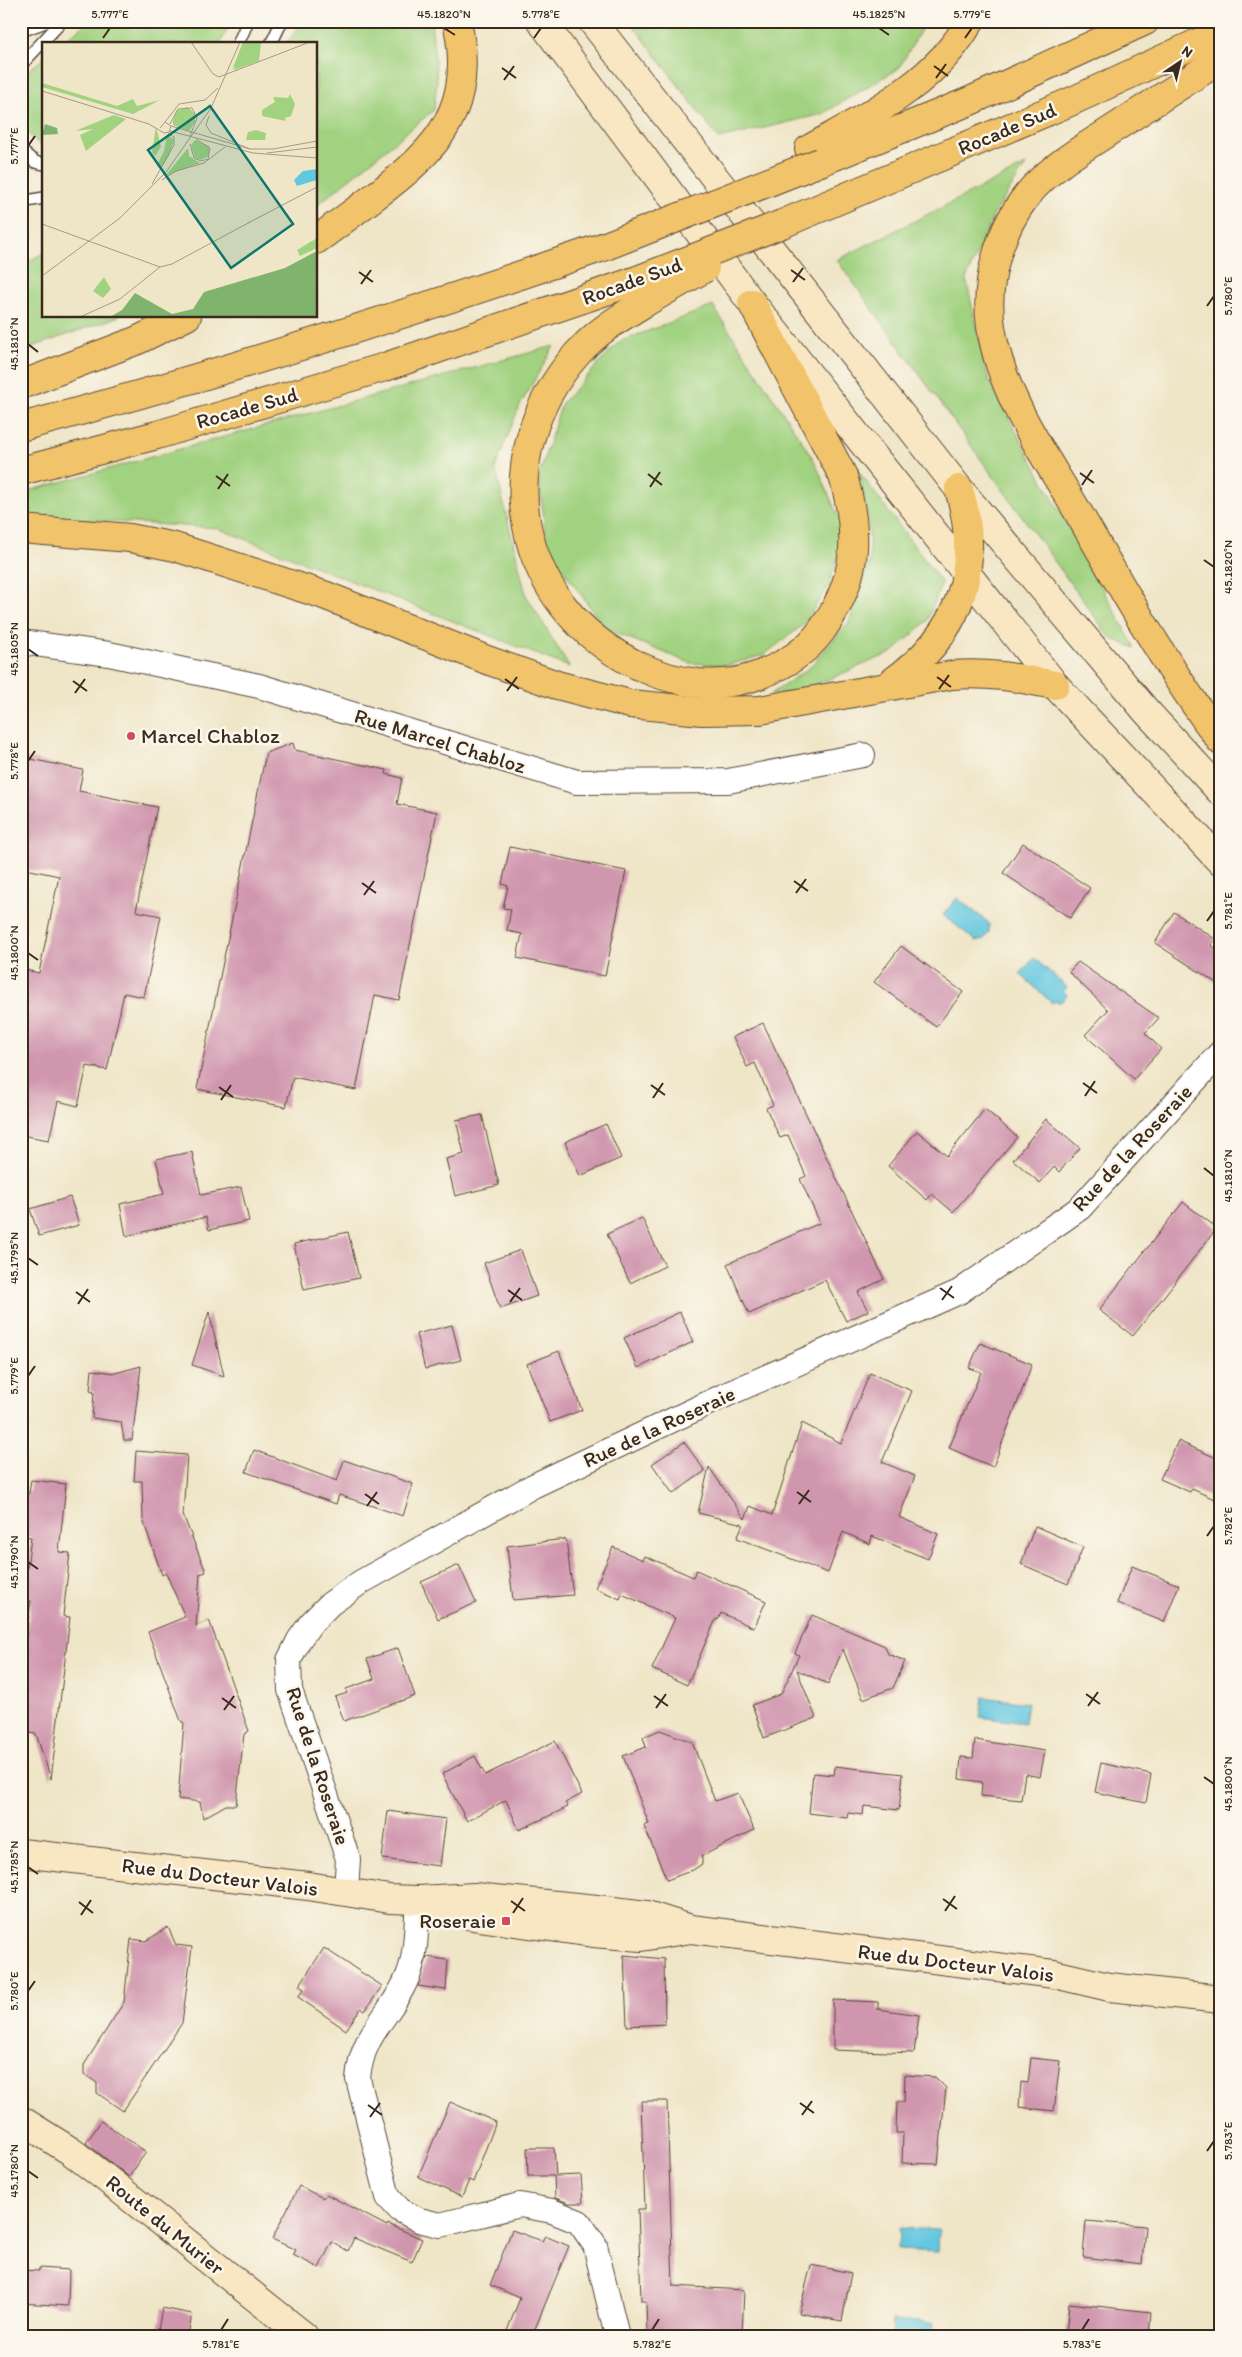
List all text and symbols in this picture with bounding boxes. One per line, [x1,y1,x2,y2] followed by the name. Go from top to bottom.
[91,7,129,21] text: 5.777°E
[417,7,471,21] text: 45.1820°N
[522,7,560,21] text: 5.778°E
[853,7,905,21] text: 45.1825°N
[953,7,991,21] text: 5.779°E
[1154,38,1204,88] north arrow
[42,42,318,318] inset map
[1178,42,1196,61] text: N
[954,96,1060,160] street label: Rocade Sud
[7,127,21,165] text: 5.777°E
[578,251,686,310] street label: Rocade Sud
[1221,276,1235,316] text: 5.780°E
[7,317,21,371] text: 45.1810°N
[193,381,301,434] street label: Rocade Sud
[1221,540,1235,594] text: 45.1820°N
[7,622,21,676] text: 45.1805°N
[351,703,529,779] street label: Rue Marcel Chabloz
[141,723,280,748] place label: Marcel Chabloz
[125,730,137,742] marker: Marcel Chabloz
[7,742,21,780] text: 5.778°E
[1221,892,1235,930] text: 5.781°E
[7,925,21,981] text: 45.1800°N
[1066,1079,1197,1216] street label: Rue de la Roseraie
[1221,1149,1235,1203] text: 45.1810°N
[7,1232,21,1284] text: 45.1795°N
[7,1357,21,1395] text: 5.779°E
[579,1380,739,1473] street label: Rue de la Roseraie
[1221,1507,1235,1545] text: 5.782°E
[7,1535,21,1589] text: 45.1790°N
[281,1684,356,1848] street label: Rue de la Roseraie
[1221,1756,1235,1812] text: 45.1800°N
[7,1841,21,1893] text: 45.1785°N
[120,1852,320,1901] street label: Rue du Docteur Valois
[419,1908,496,1933] place label: Roseraie
[500,1915,512,1927] marker: Roseraie
[856,1938,1056,1987] street label: Rue du Docteur Valois
[7,1971,21,2011] text: 5.780°E
[1221,2121,1235,2160] text: 5.783°E
[7,2144,21,2198] text: 45.1780°N
[101,2169,230,2280] street label: Route du Murier
[202,2337,240,2351] text: 5.781°E
[633,2337,671,2351] text: 5.782°E
[1063,2337,1102,2351] text: 5.783°E

